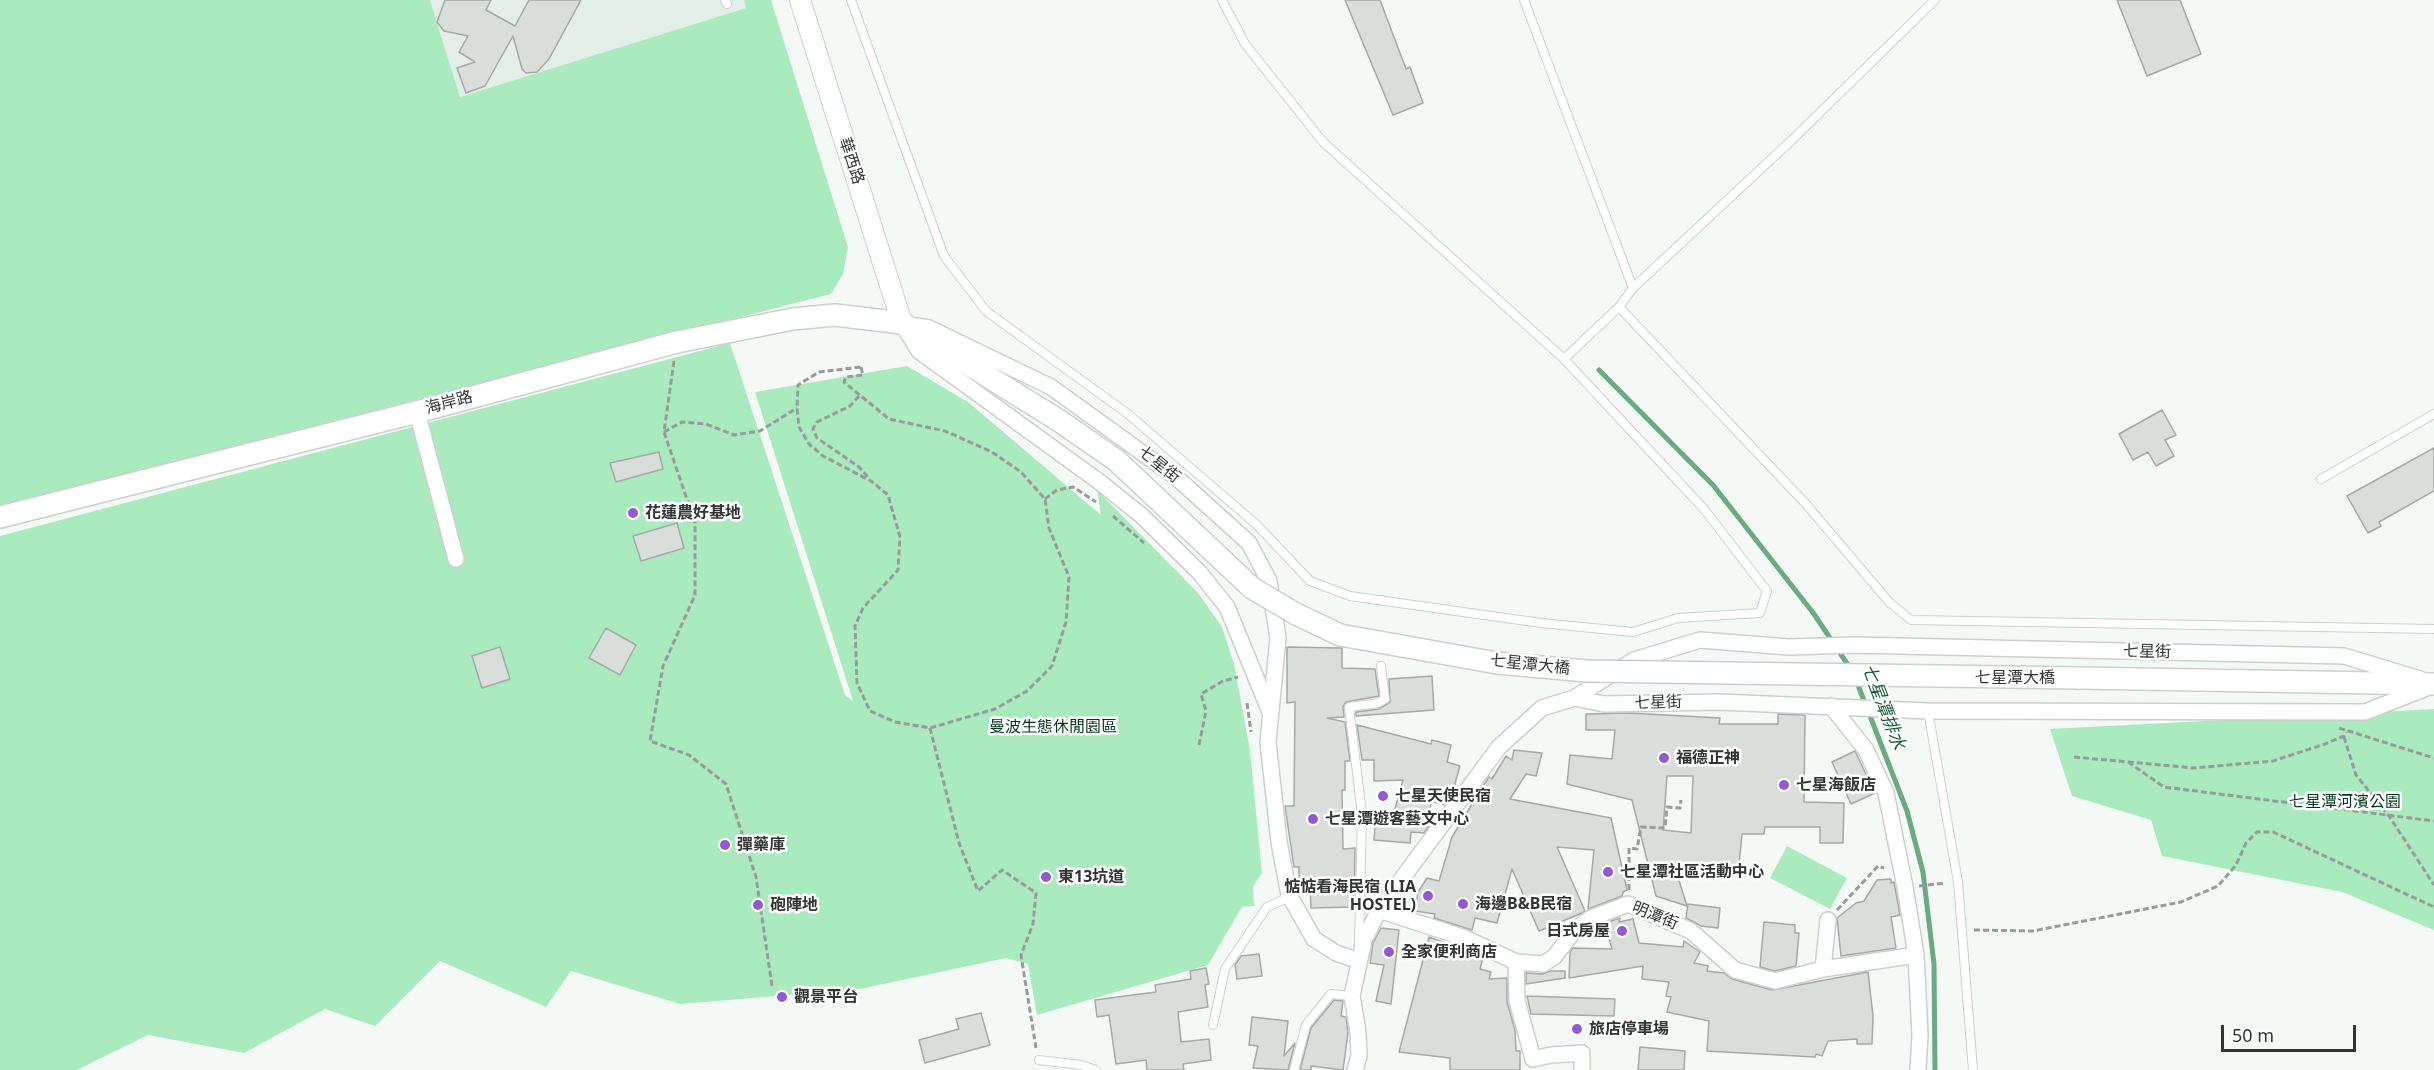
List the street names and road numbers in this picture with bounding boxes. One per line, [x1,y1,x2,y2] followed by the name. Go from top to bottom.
[834,135,868,187] street label: 華西路
[423,388,475,418] street label: 海岸路
[1134,443,1184,487] street label: 七星街
[2123,642,2171,662] street label: 七星街
[1489,651,1571,679] street label: 七星潭大橋
[1975,668,2055,688] street label: 七星潭大橋
[1634,693,1682,713] street label: 七星街
[1629,898,1681,934] street label: 明潭街

